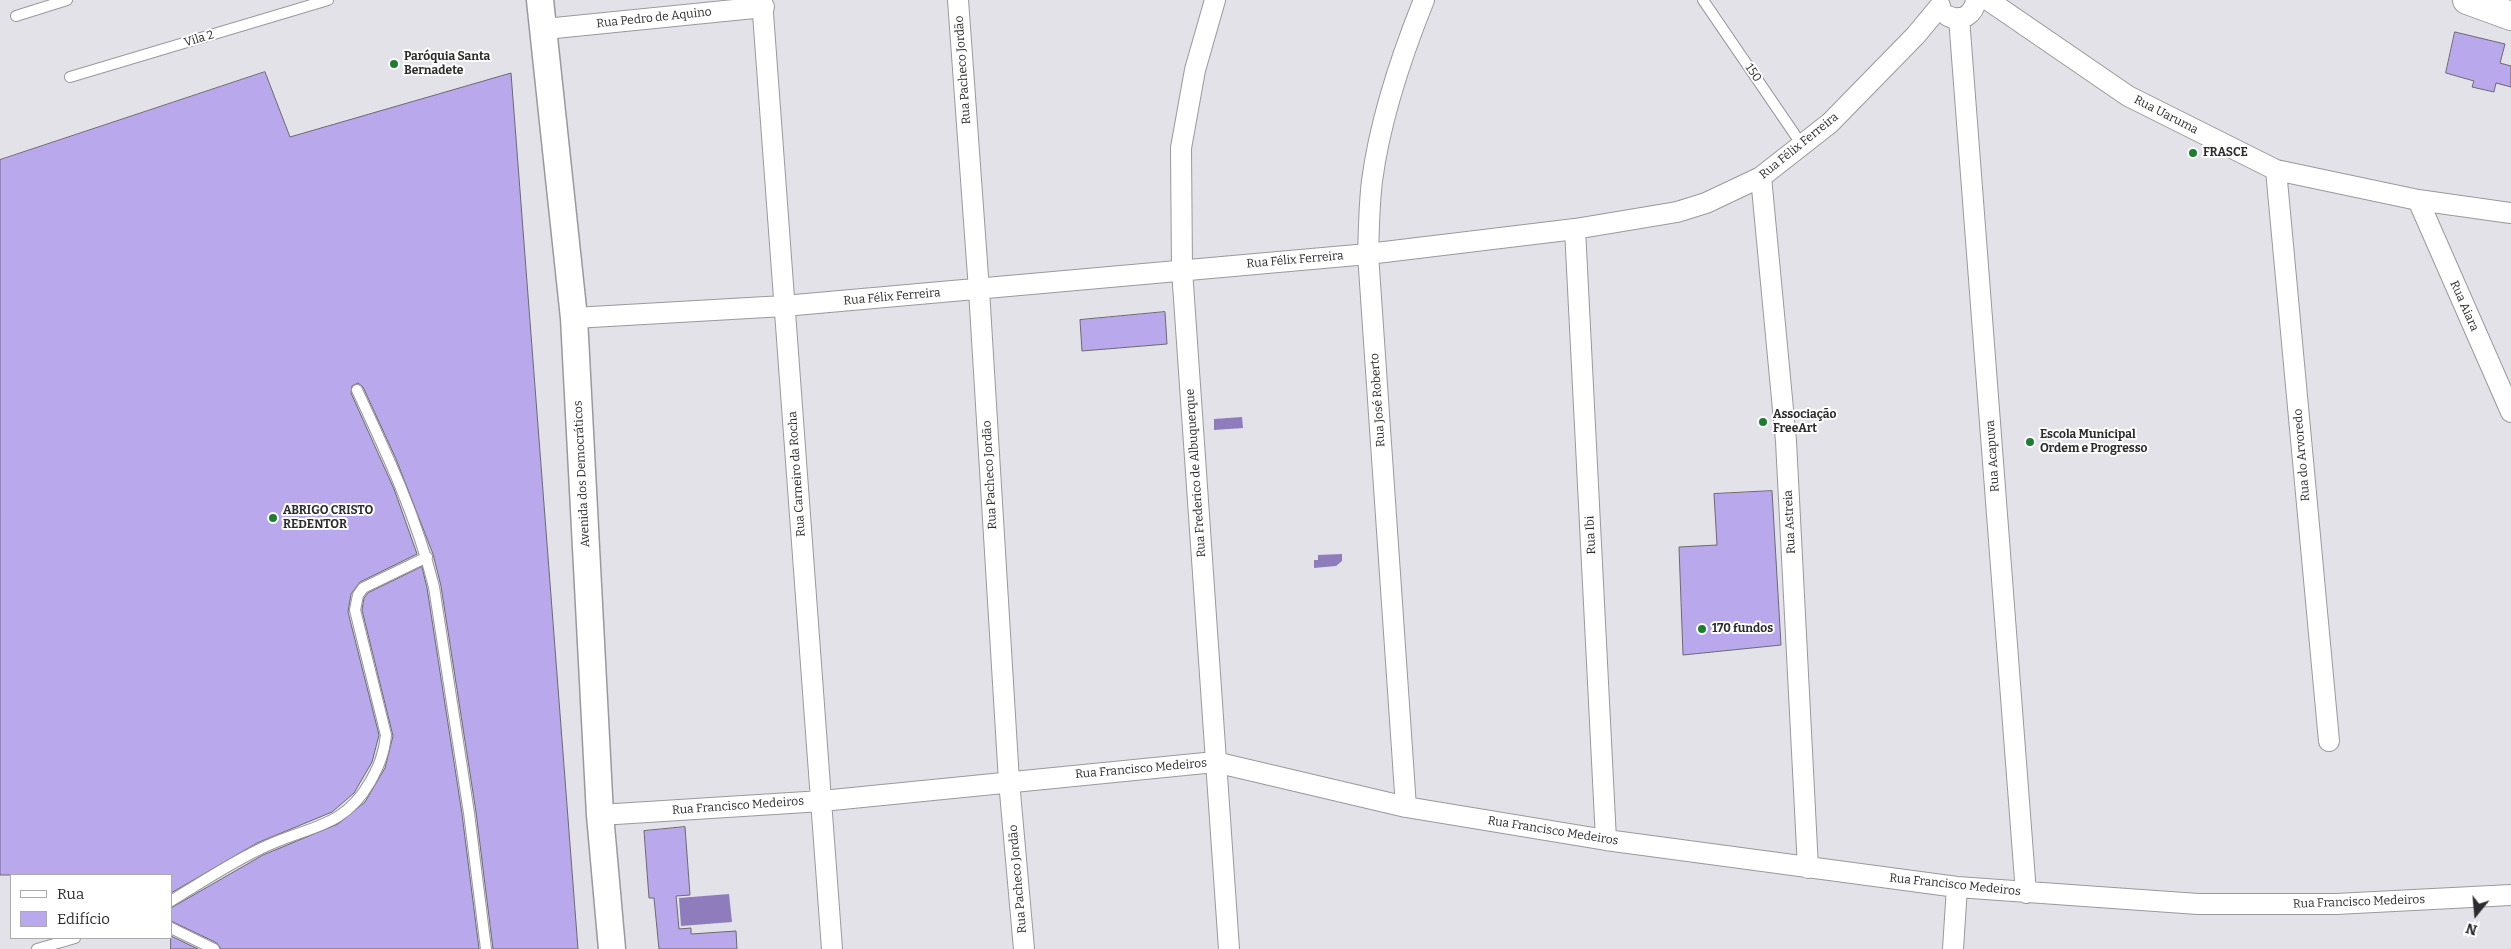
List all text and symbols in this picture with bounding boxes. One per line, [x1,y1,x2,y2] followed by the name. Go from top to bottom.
[596,5,712,31] street label: Rua Pedro de Aquino
[952,15,974,125] street label: Rua Pacheco Jordão
[182,28,216,50] street label: Vila 2
[404,50,490,78] place label: Paróquia Santa Bernadete
[388,58,400,70] marker: Paróquia Santa Bernadete
[1742,61,1764,85] street label: 150
[2132,93,2200,137] street label: Rua Uaruma
[1757,110,1841,182] street label: Rua Félix Ferreira
[2203,146,2248,160] place label: FRASCE
[2187,147,2199,159] marker: FRASCE
[1246,249,1344,271] street label: Rua Félix Ferreira
[2446,278,2482,334] street label: Rua Aiara
[843,286,941,308] street label: Rua Félix Ferreira
[1368,353,1388,447] street label: Rua José Roberto
[1183,388,1209,558] street label: Rua Frederico de Albuquerque
[571,400,593,548] street label: Avenida dos Democráticos
[1773,408,1836,436] place label: Associação FreeArt
[2291,408,2313,502] street label: Rua do Arvoredo
[785,411,809,537] street label: Rua Carneiro da Rocha
[1757,416,1769,428] marker: Associação FreeArt
[980,420,1000,530] street label: Rua Pacheco Jordão
[1983,420,2003,492] street label: Rua Acapuva
[2040,428,2147,456] place label: Escola Municipal Ordem e Progresso
[2024,436,2036,448] marker: Escola Municipal Ordem e Progresso
[1781,490,1799,554] street label: Rua Astreia
[283,504,373,532] place label: ABRIGO CRISTO REDENTOR
[267,512,279,524] marker: ABRIGO CRISTO REDENTOR
[1583,515,1599,555] street label: Rua Ibi
[1712,622,1773,636] place label: 170 fundos
[1696,623,1708,635] marker: 170 fundos
[1075,756,1207,782] street label: Rua Francisco Medeiros
[672,794,804,818] street label: Rua Francisco Medeiros
[1487,814,1619,848] street label: Rua Francisco Medeiros
[1006,824,1030,934] street label: Rua Pacheco Jordão
[1888,871,2022,899] street label: Rua Francisco Medeiros
[10,874,172,939] legend
[57,885,84,903] text: Rua
[2451,889,2501,939] north arrow
[2293,892,2425,912] street label: Rua Francisco Medeiros
[57,910,110,928] text: Edifício
[2464,919,2479,939] text: N

